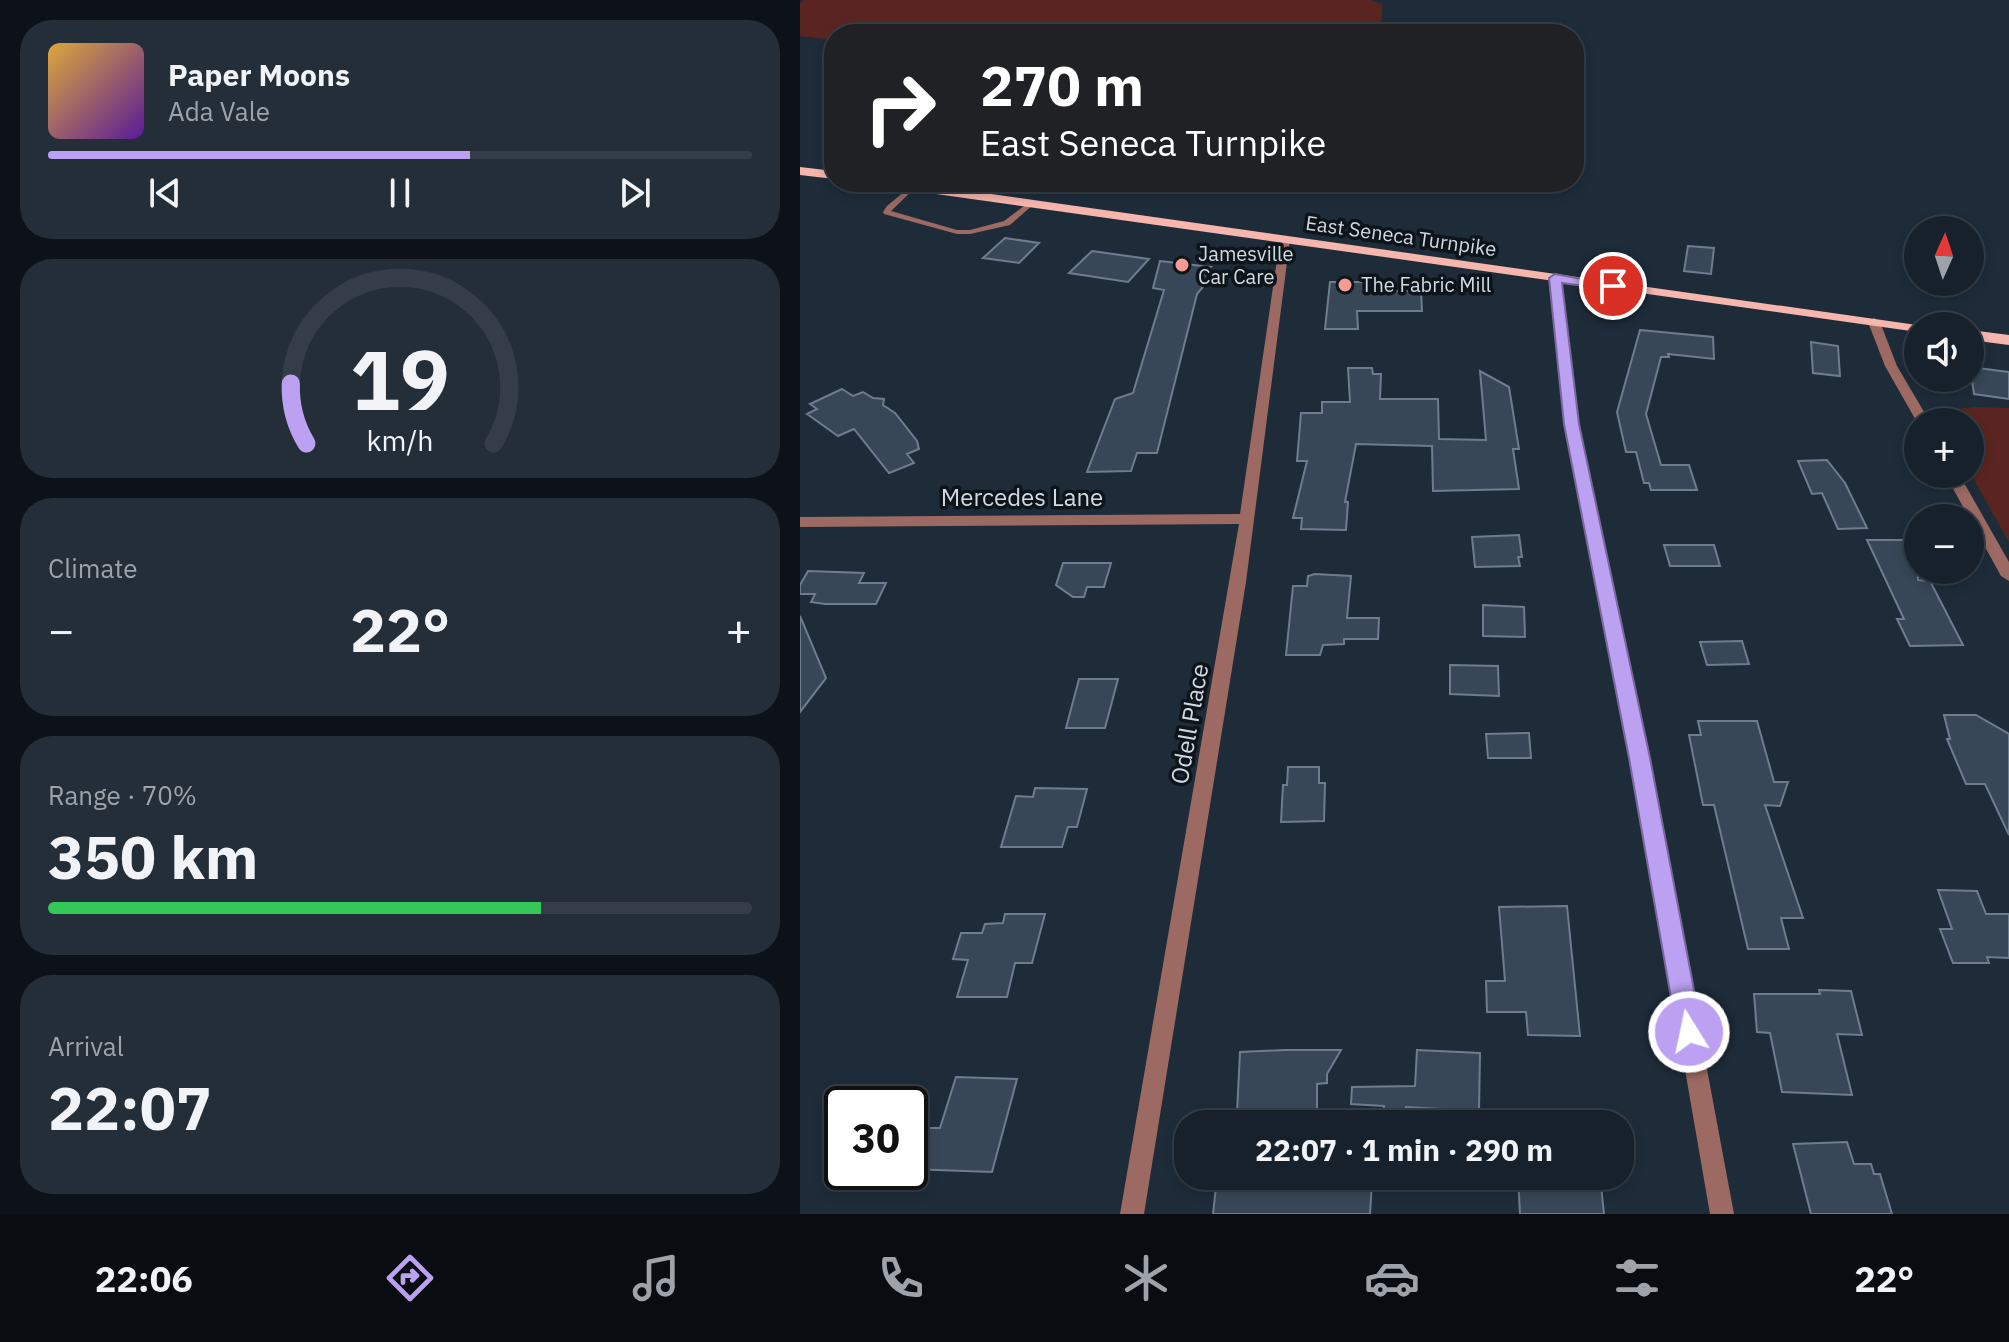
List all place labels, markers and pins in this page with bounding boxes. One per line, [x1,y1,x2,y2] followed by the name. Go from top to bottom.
[1198,240,1293,290] place label: Jamesville Car Care
[1579,252,1647,320] pin
[1173,256,1191,274] marker: Jamesville Car Care
[1361,271,1491,298] place label: The Fabric Mill
[1336,276,1354,294] marker: The Fabric Mill

